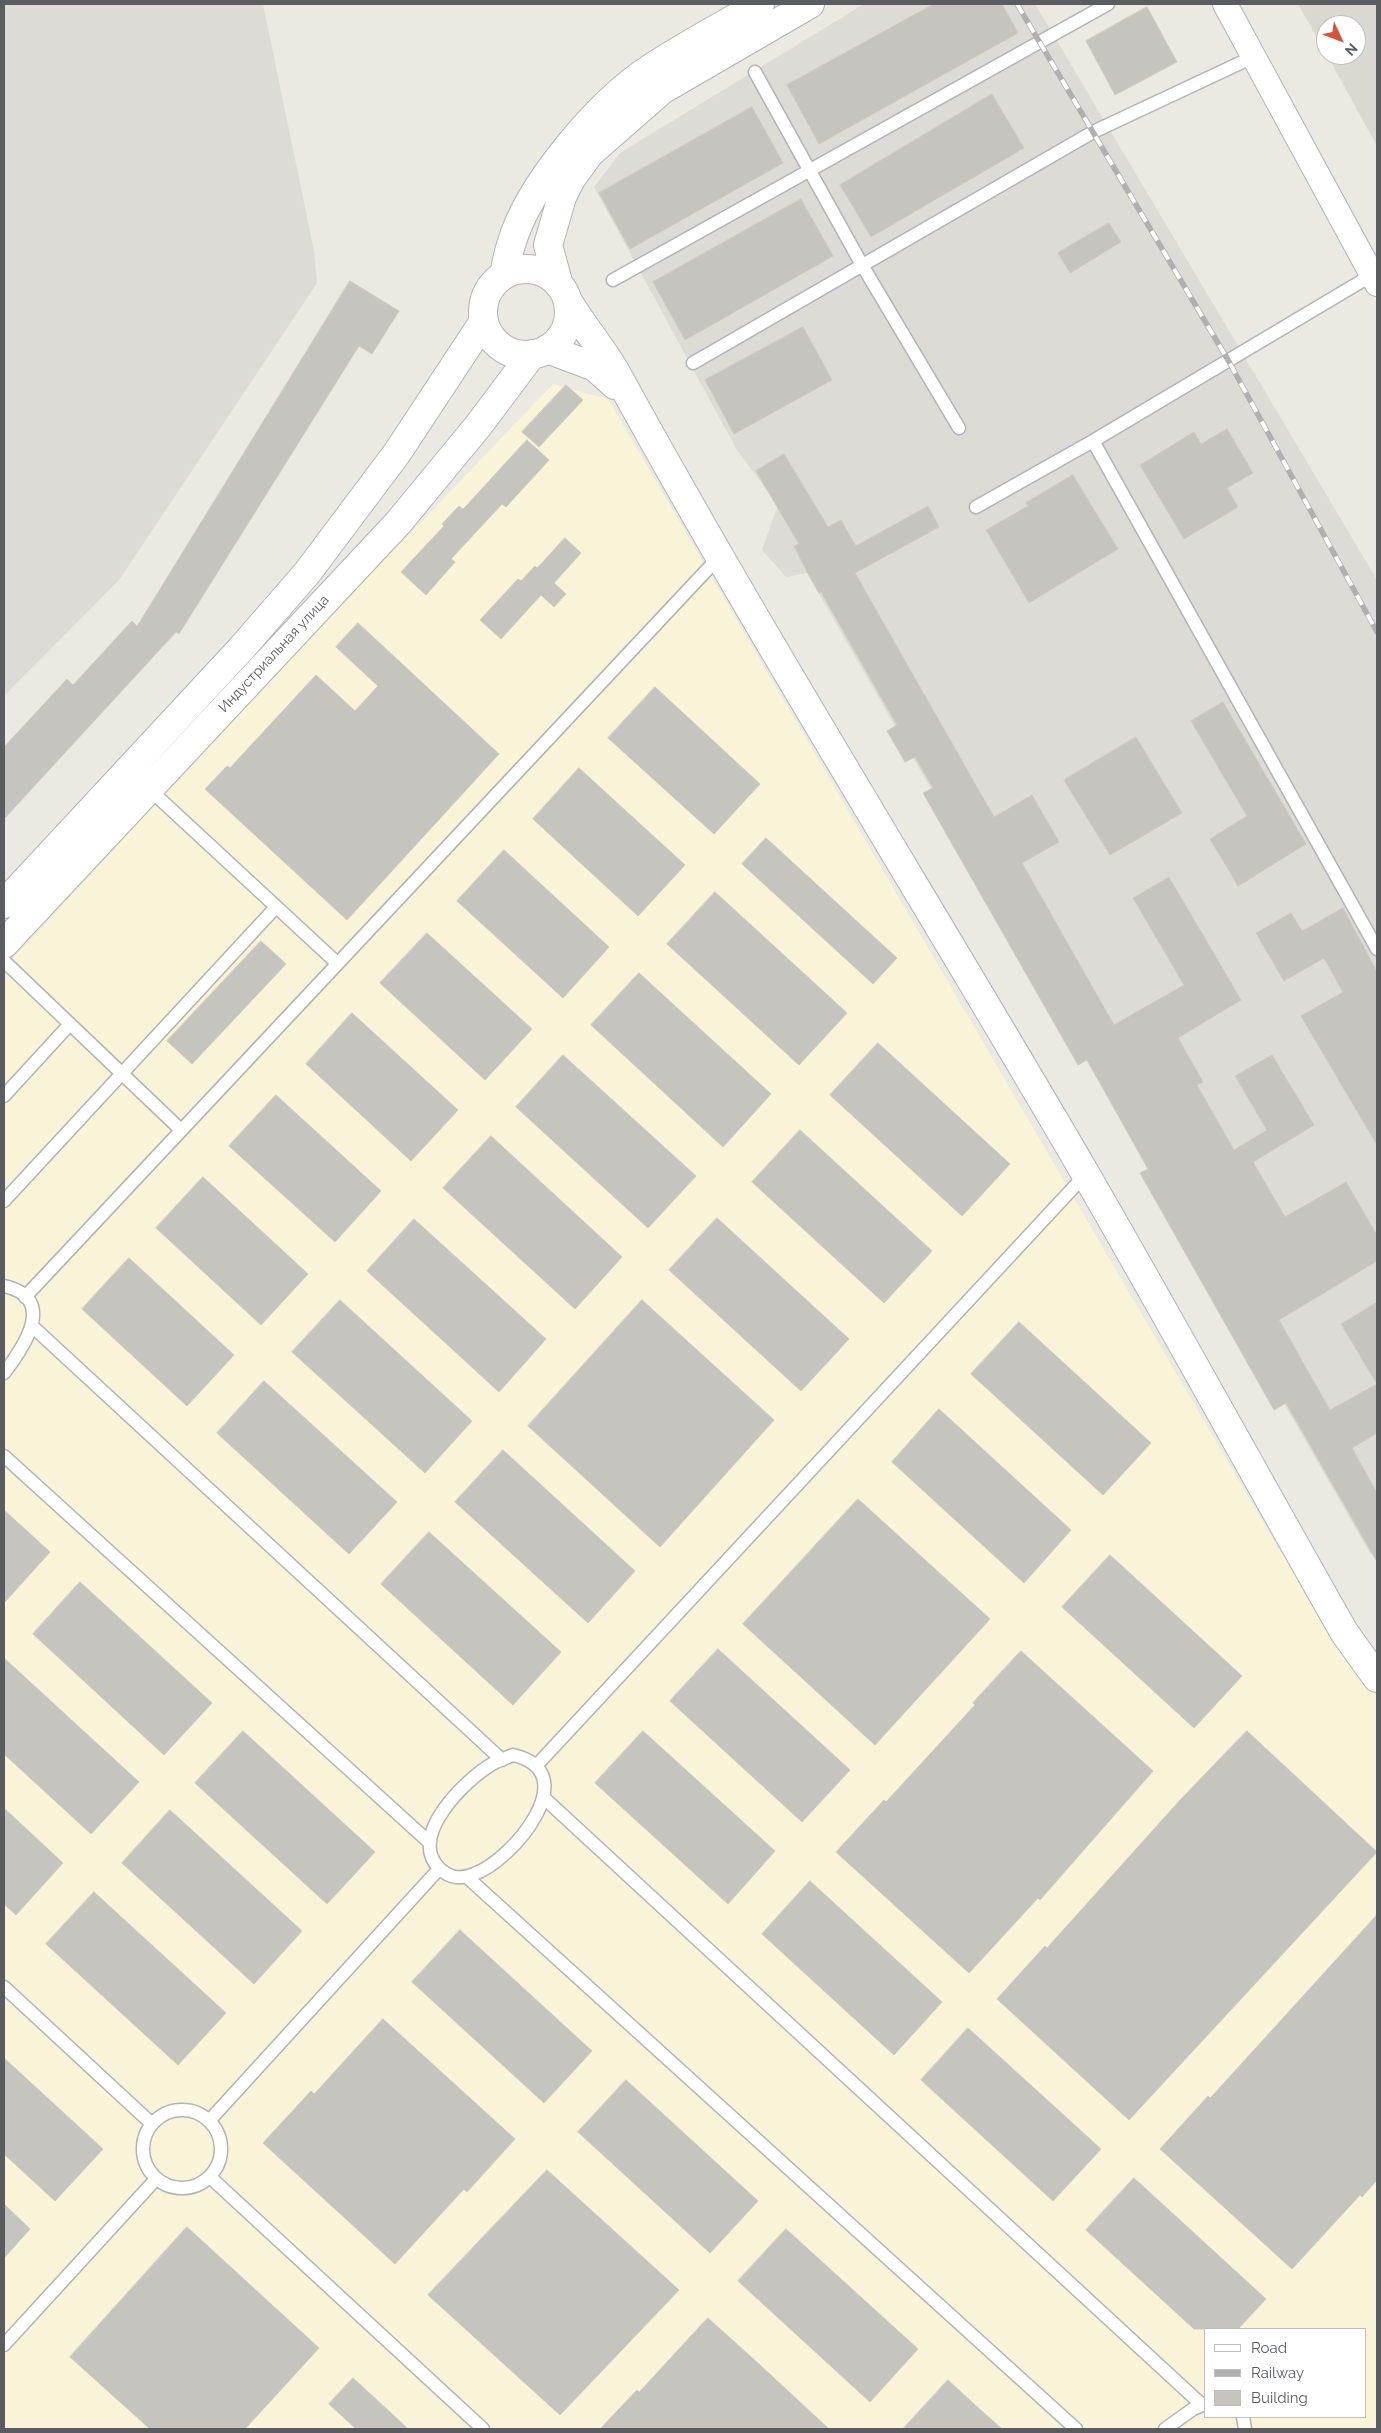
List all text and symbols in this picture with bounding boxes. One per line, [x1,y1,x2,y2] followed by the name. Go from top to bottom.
[1316,15,1366,65] north arrow
[1342,40,1361,59] text: N
[215,592,333,716] street label: Индустриальная улица
[1204,2328,1366,2418] legend
[1251,2339,1287,2357] text: Road
[1251,2364,1304,2382] text: Railway
[1251,2389,1308,2407] text: Building

